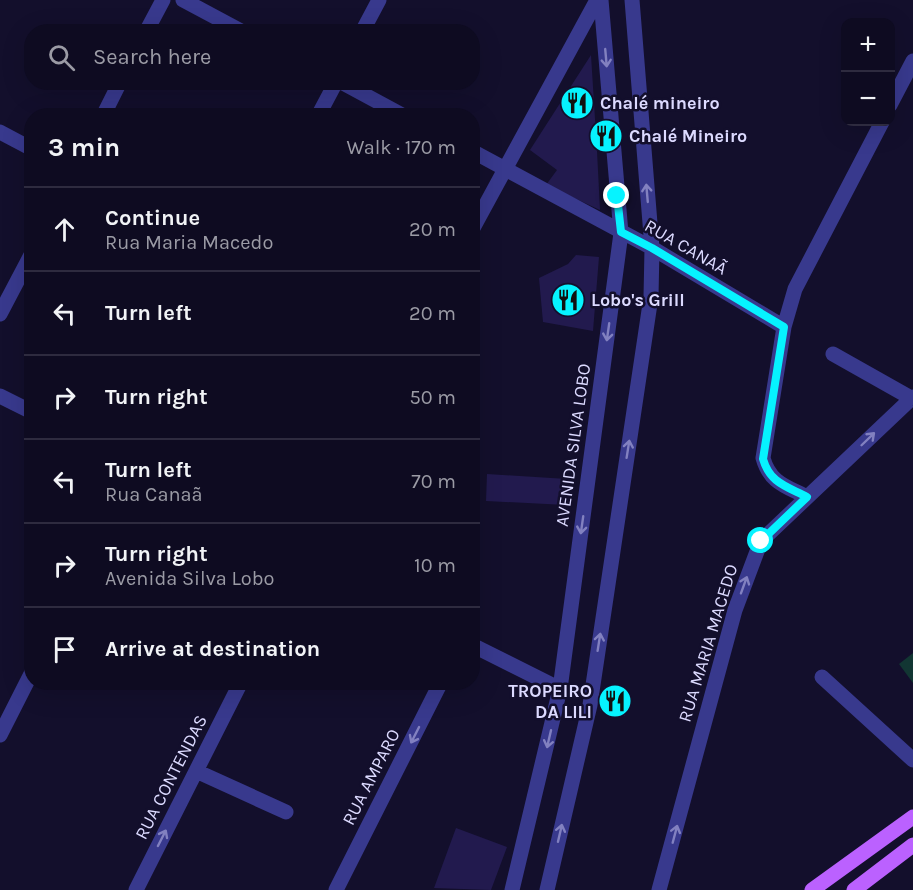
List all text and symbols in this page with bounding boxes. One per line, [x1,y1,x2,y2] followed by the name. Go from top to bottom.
[841,18,895,126] map controls
[841,18,895,72] button: +
[24,24,480,90] search box
[45,41,78,74] icon: search
[93,44,211,70] text: Search here
[601,48,612,68] one-way arrow
[841,72,895,126] button: −
[559,85,595,121] restaurant icon: Chalé mineiro
[600,92,720,114] place label: Chalé mineiro
[588,118,624,154] restaurant icon: Chalé Mineiro
[629,125,747,147] place label: Chalé Mineiro
[48,132,120,163] text: 3 min
[346,136,456,159] text: Walk · 170 m
[603,182,629,208] route end
[642,184,653,204] one-way arrow
[105,205,200,231] text: Continue
[48,213,81,246] icon: ahead
[641,215,731,279] street label: RUA CANAÃ
[409,218,456,241] text: 20 m
[105,231,273,254] text: Rua Maria Macedo
[550,282,586,318] restaurant icon: Lobo's Grill
[591,289,685,311] place label: Lobo's Grill
[48,297,81,330] icon: left
[105,300,192,326] text: Turn left
[409,302,456,325] text: 20 m
[602,322,613,342] one-way arrow
[551,362,595,528] street label: AVENIDA SILVA LOBO
[48,381,81,414] icon: right
[105,384,208,410] text: Turn right
[409,386,456,409] text: 50 m
[860,432,875,446] one-way arrow
[623,440,634,460] one-way arrow
[105,457,192,483] text: Turn left
[48,465,81,498] icon: left
[411,470,456,493] text: 70 m
[105,483,202,506] text: Rua Canaã
[577,515,588,535] one-way arrow
[747,527,773,553] route start
[105,541,208,567] text: Turn right
[48,549,81,582] icon: right
[414,554,456,577] text: 10 m
[674,561,742,725] street label: RUA MARIA MACEDO
[105,567,275,590] text: Avenida Silva Lobo
[740,576,751,595] one-way arrow
[48,633,81,666] icon: arrive
[594,633,605,652] one-way arrow
[105,636,320,662] text: Arrive at destination
[508,680,592,723] place label: TROPEIRO DA LILI
[597,683,633,719] restaurant icon: TROPEIRO DA LILI
[130,711,212,843] street label: RUA CONTENDAS
[337,725,405,829] street label: RUA AMPARO
[408,725,420,743] one-way arrow
[542,729,554,748] one-way arrow
[555,824,566,843] one-way arrow
[669,824,681,843] one-way arrow
[157,829,169,847] one-way arrow

